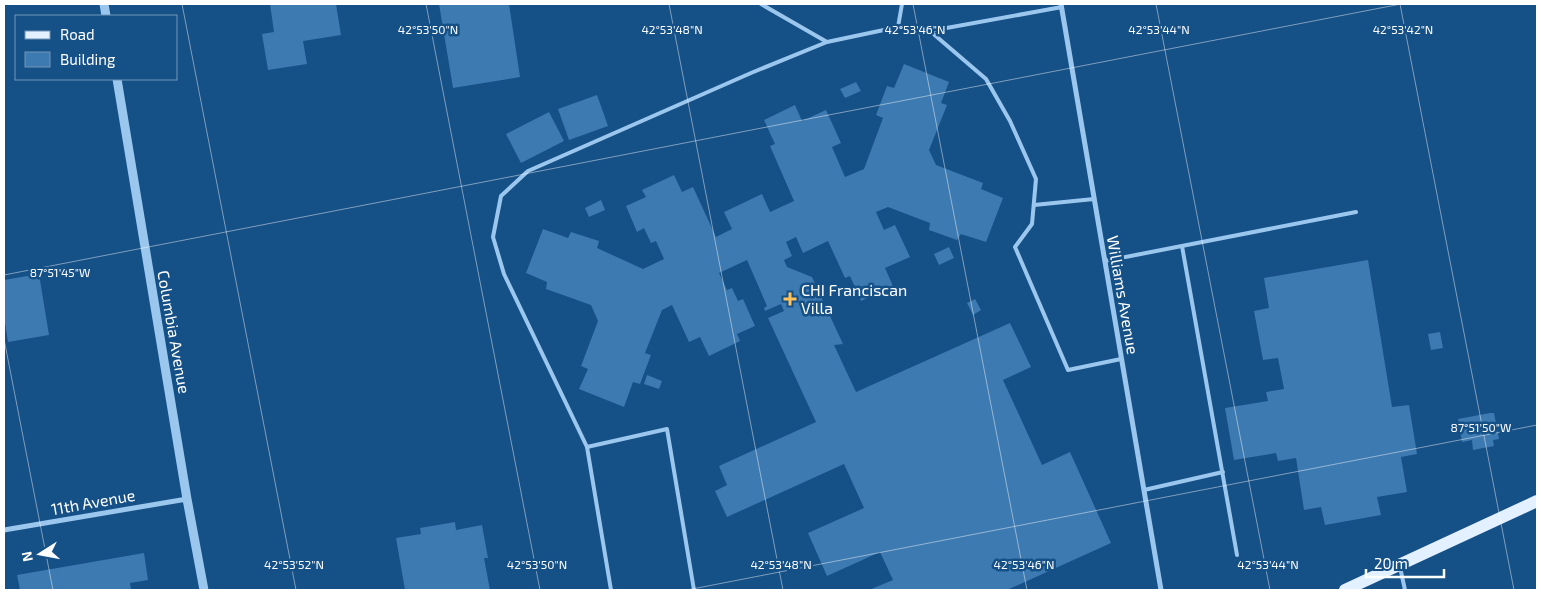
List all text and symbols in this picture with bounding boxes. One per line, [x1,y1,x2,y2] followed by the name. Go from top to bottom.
[15,15,178,80] legend
[398,22,458,36] text: 42°53'50"N
[641,22,703,36] text: 42°53'48"N
[885,22,945,36] text: 42°53'46"N
[1128,22,1190,36] text: 42°53'44"N
[1373,22,1433,36] text: 42°53'42"N
[60,25,95,43] text: Road
[60,50,116,68] text: Building
[1104,234,1143,356] street label: Williams Avenue
[30,265,90,279] text: 87°51'45"W
[154,269,195,395] street label: Columbia Avenue
[801,280,907,317] place label: CHI Franciscan Villa
[783,292,797,306] marker: CHI Franciscan Villa
[1451,420,1511,434] text: 87°51'50"W
[49,485,136,518] street label: 11th Avenue
[15,529,65,579] north arrow
[1366,546,1444,578] scale bar
[17,550,36,563] text: N
[1374,554,1408,572] text: 20 m
[264,557,324,571] text: 42°53'52"N
[507,557,567,571] text: 42°53'50"N
[750,557,812,571] text: 42°53'48"N
[994,557,1054,571] text: 42°53'46"N
[1237,557,1299,571] text: 42°53'44"N

